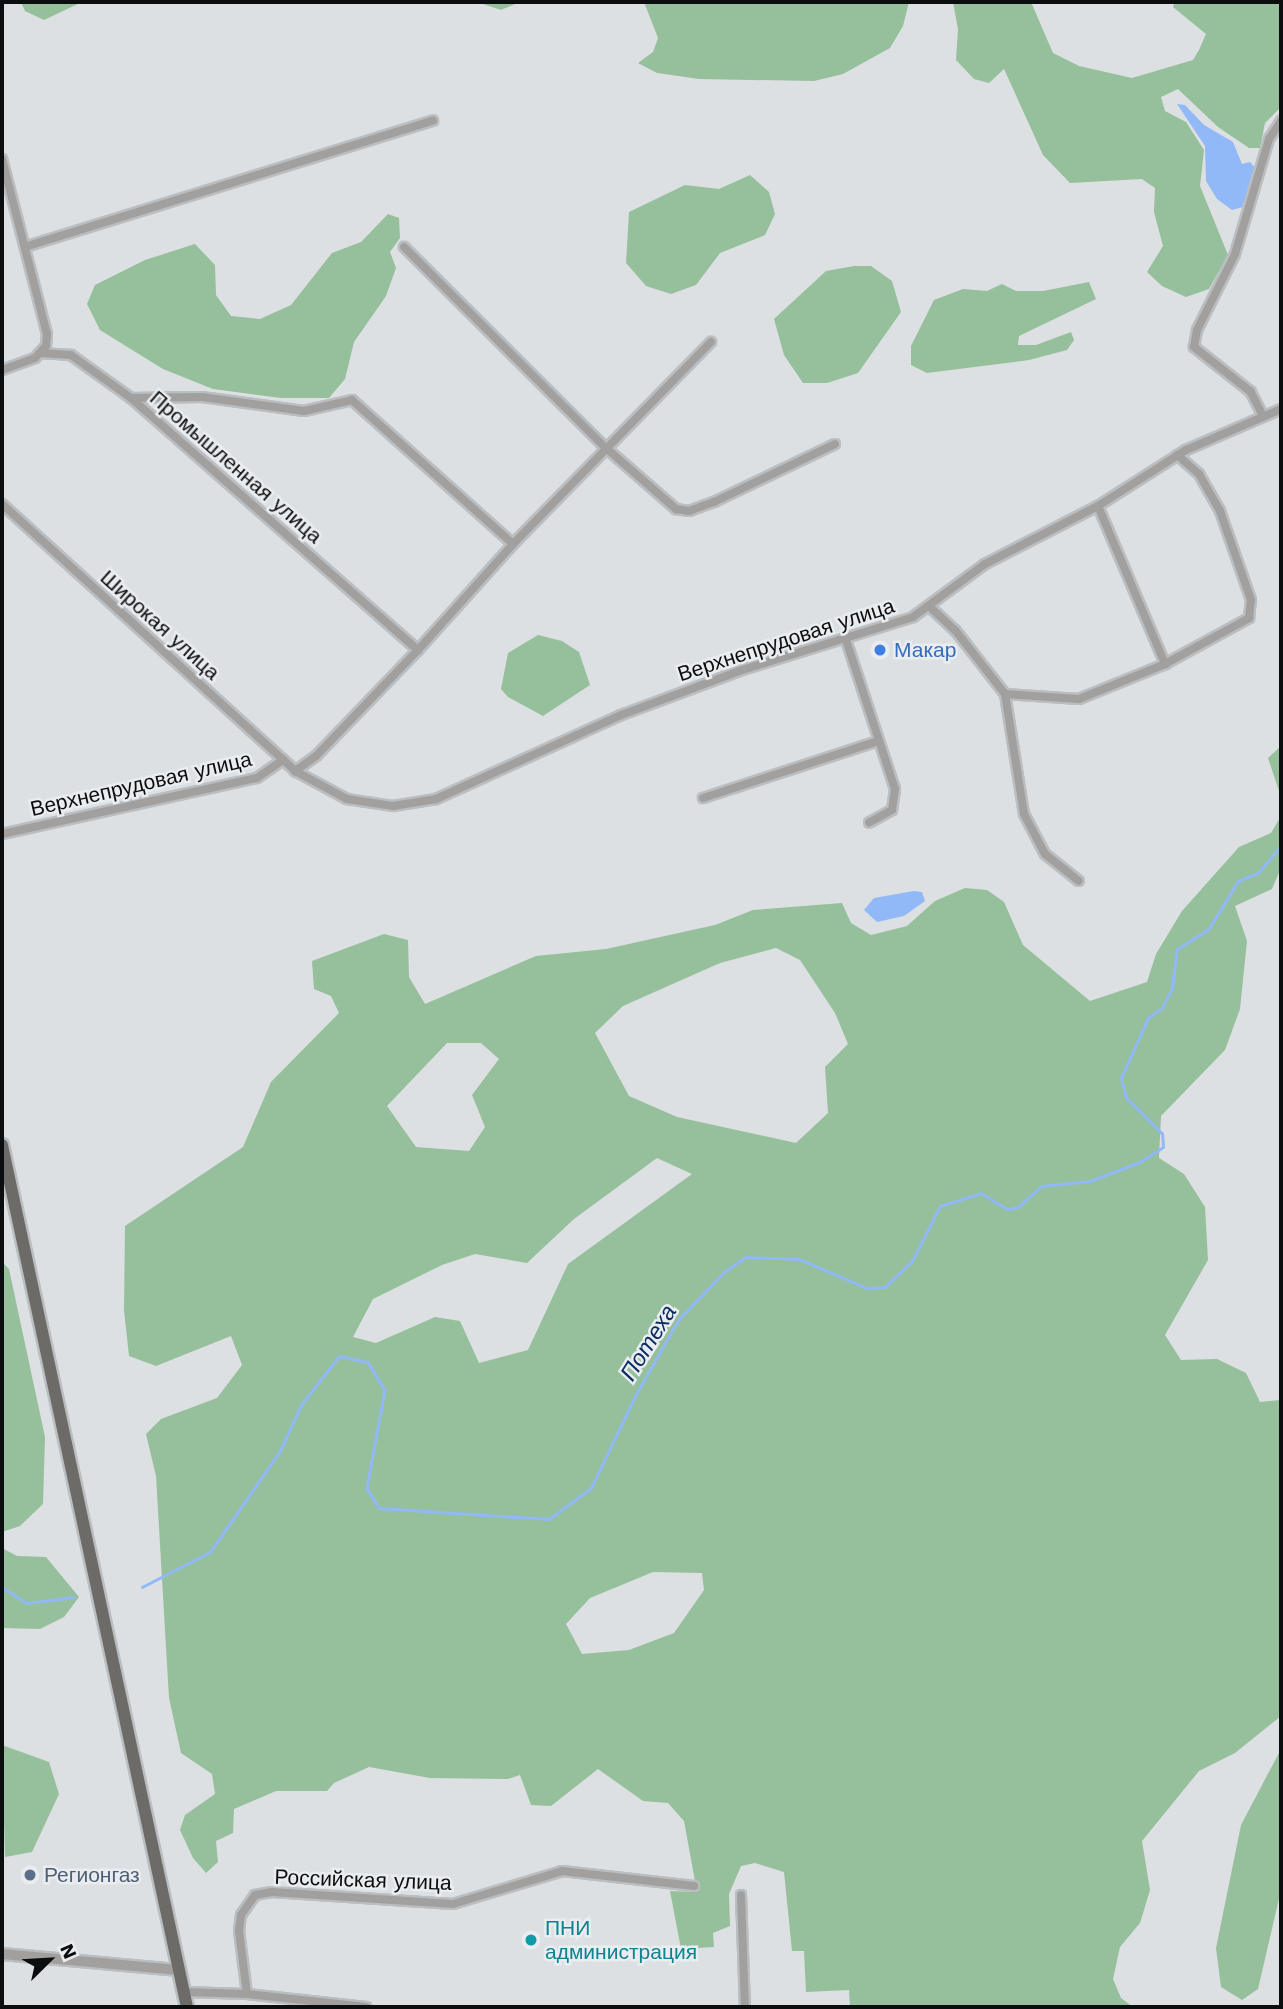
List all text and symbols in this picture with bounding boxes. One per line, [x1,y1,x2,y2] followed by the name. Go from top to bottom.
[145,385,327,549] street label: Промышленная улица
[95,565,225,685] street label: Широкая улица
[674,593,898,687] street label: Верхнепрудовая улица
[894,637,956,663] place label: Макар
[872,642,888,658] marker: Макар
[28,746,254,822] street label: Верхнепрудовая улица
[615,1300,683,1386] water label: Потеха
[44,1862,140,1888] place label: Регионгаз
[274,1864,452,1896] street label: Российская улица
[22,1867,38,1883] marker: Регионгаз
[545,1915,697,1965] place label: ПНИ администрация
[14,1925,84,1995] north arrow
[523,1932,539,1948] marker: ПНИ администрация
[55,1940,82,1962] text: N

